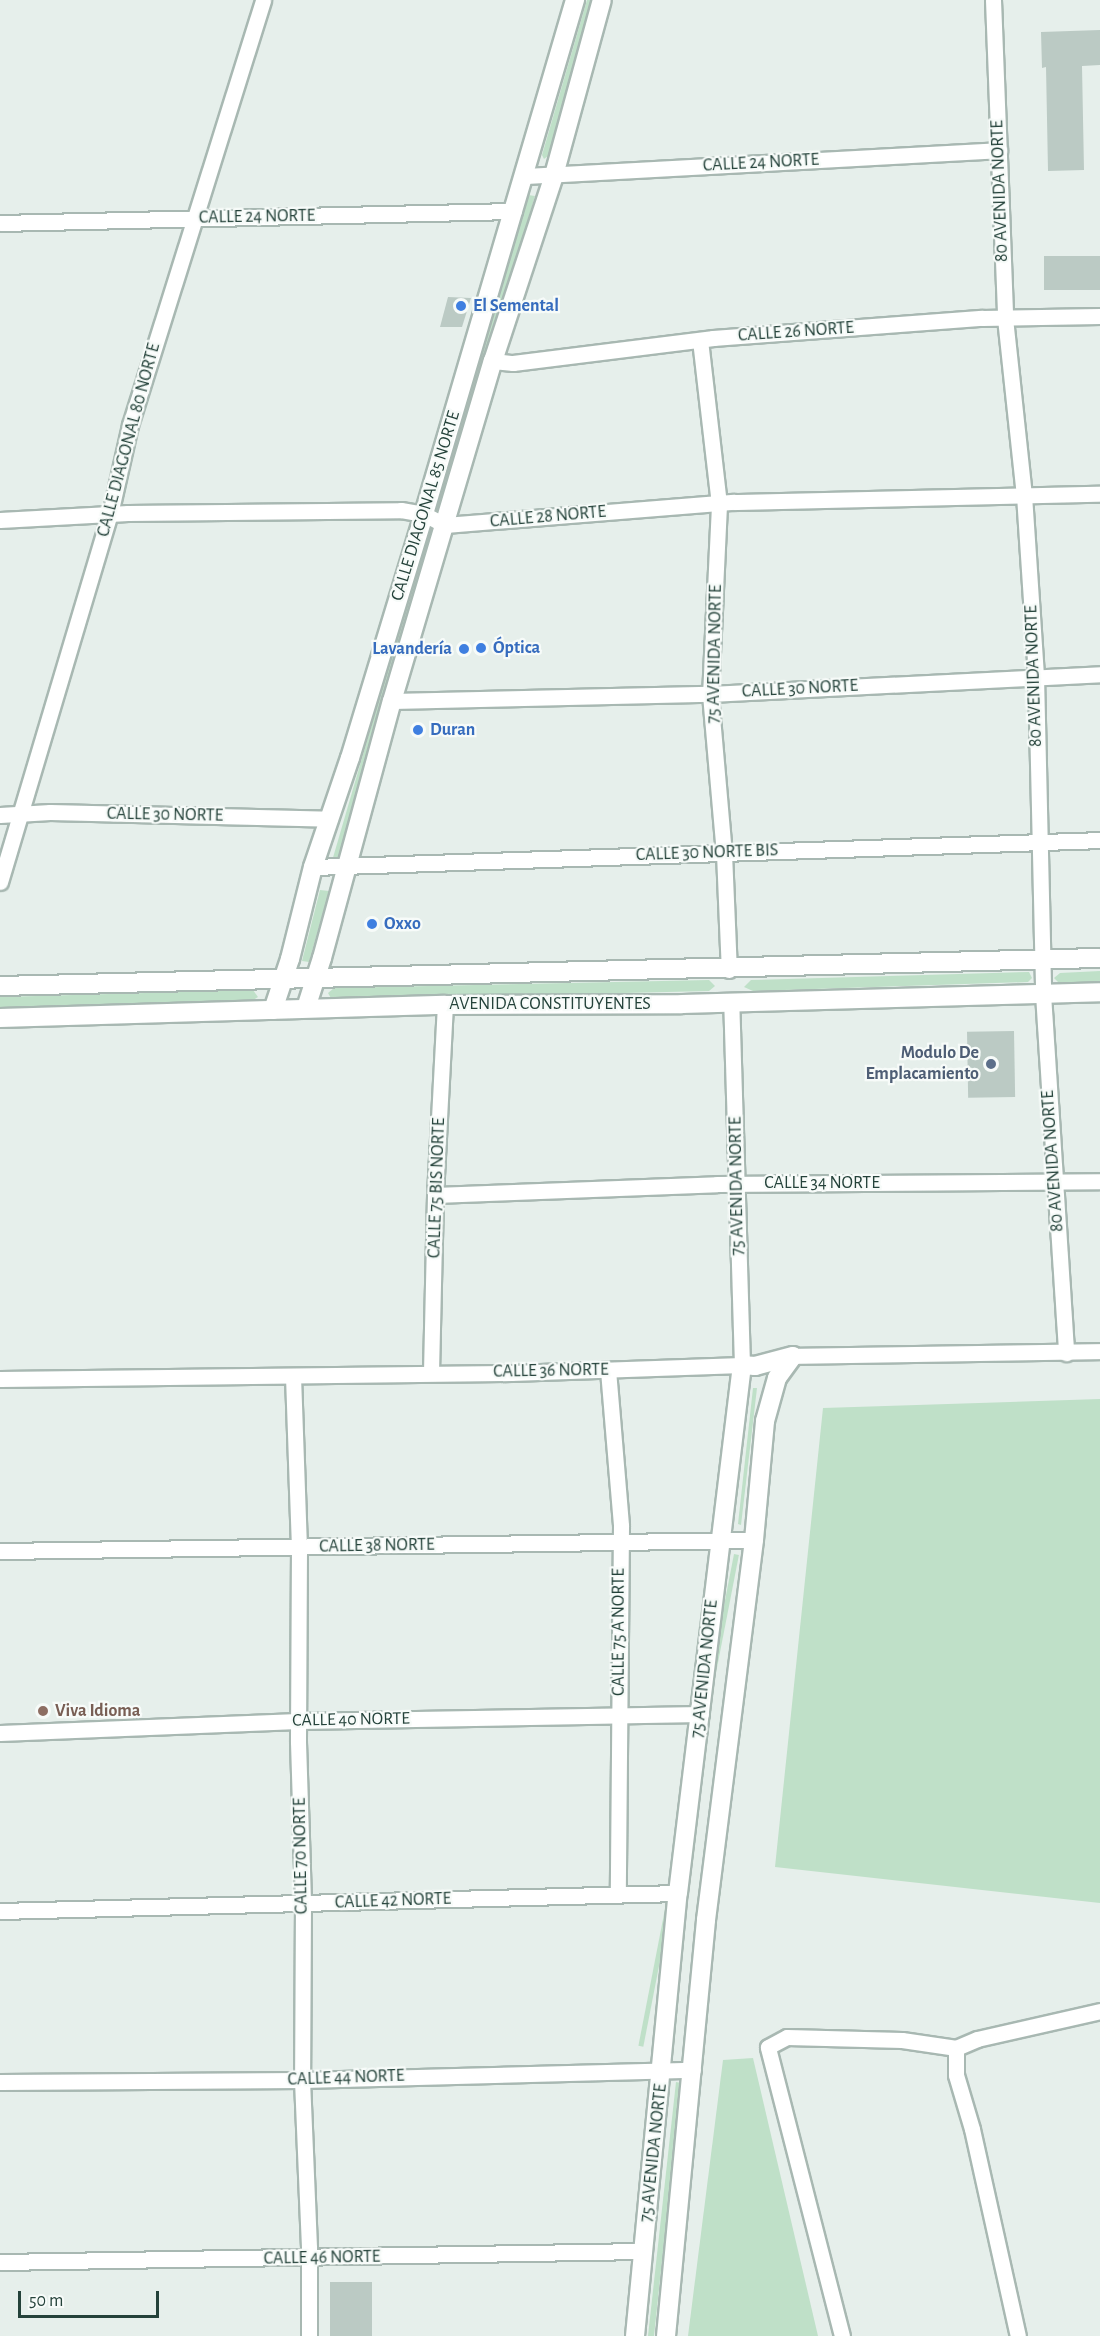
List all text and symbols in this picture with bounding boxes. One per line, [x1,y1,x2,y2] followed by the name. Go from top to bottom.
[987,120,1013,262] street label: 80 AVENIDA NORTE
[702,149,820,177] street label: CALLE 24 NORTE
[199,205,315,229] street label: CALLE 24 NORTE
[473,295,559,317] place label: El Semental
[454,299,468,313] marker: El Semental
[737,317,855,347] street label: CALLE 26 NORTE
[93,341,165,539] street label: CALLE DIAGONAL 80 NORTE
[387,408,465,604] street label: CALLE DIAGONAL 85 NORTE
[489,501,607,533] street label: CALLE 28 NORTE
[703,584,727,724] street label: 75 AVENIDA NORTE
[1021,605,1047,747] street label: 80 AVENIDA NORTE
[493,637,540,659] place label: Óptica
[372,638,452,660] place label: Lavandería
[474,641,488,655] marker: Óptica
[457,642,471,656] marker: Lavandería
[741,675,859,703] street label: CALLE 30 NORTE
[430,719,475,741] place label: Duran
[411,723,425,737] marker: Duran
[107,803,223,827] street label: CALLE 30 NORTE
[635,840,779,866] street label: CALLE 30 NORTE BIS
[384,913,421,935] place label: Oxxo
[365,917,379,931] marker: Oxxo
[449,993,651,1015] street label: AVENIDA CONSTITUYENTES
[865,1043,979,1086] place label: Modulo De Emplacamiento
[984,1057,998,1071] marker: Modulo De Emplacamiento
[1037,1089,1069,1233] street label: 80 AVENIDA NORTE
[725,1116,749,1256] street label: 75 AVENIDA NORTE
[424,1117,450,1259] street label: CALLE 75 BIS NORTE
[764,1172,880,1194] street label: CALLE 34 NORTE
[493,1359,609,1383] street label: CALLE 36 NORTE
[319,1534,435,1558] street label: CALLE 38 NORTE
[608,1568,630,1696] street label: CALLE 75 A NORTE
[687,1599,723,1739] street label: 75 AVENIDA NORTE
[55,1700,140,1722] place label: Viva Idioma
[36,1704,50,1718] marker: Viva Idioma
[292,1708,410,1732] street label: CALLE 40 NORTE
[289,1798,313,1914] street label: CALLE 70 NORTE
[334,1888,452,1914] street label: CALLE 42 NORTE
[287,2065,405,2091] street label: CALLE 44 NORTE
[636,2083,672,2223] street label: 75 AVENIDA NORTE
[263,2246,381,2270] street label: CALLE 46 NORTE
[21,2279,162,2317] scale bar
[29,2292,63,2310] text: 50 m

